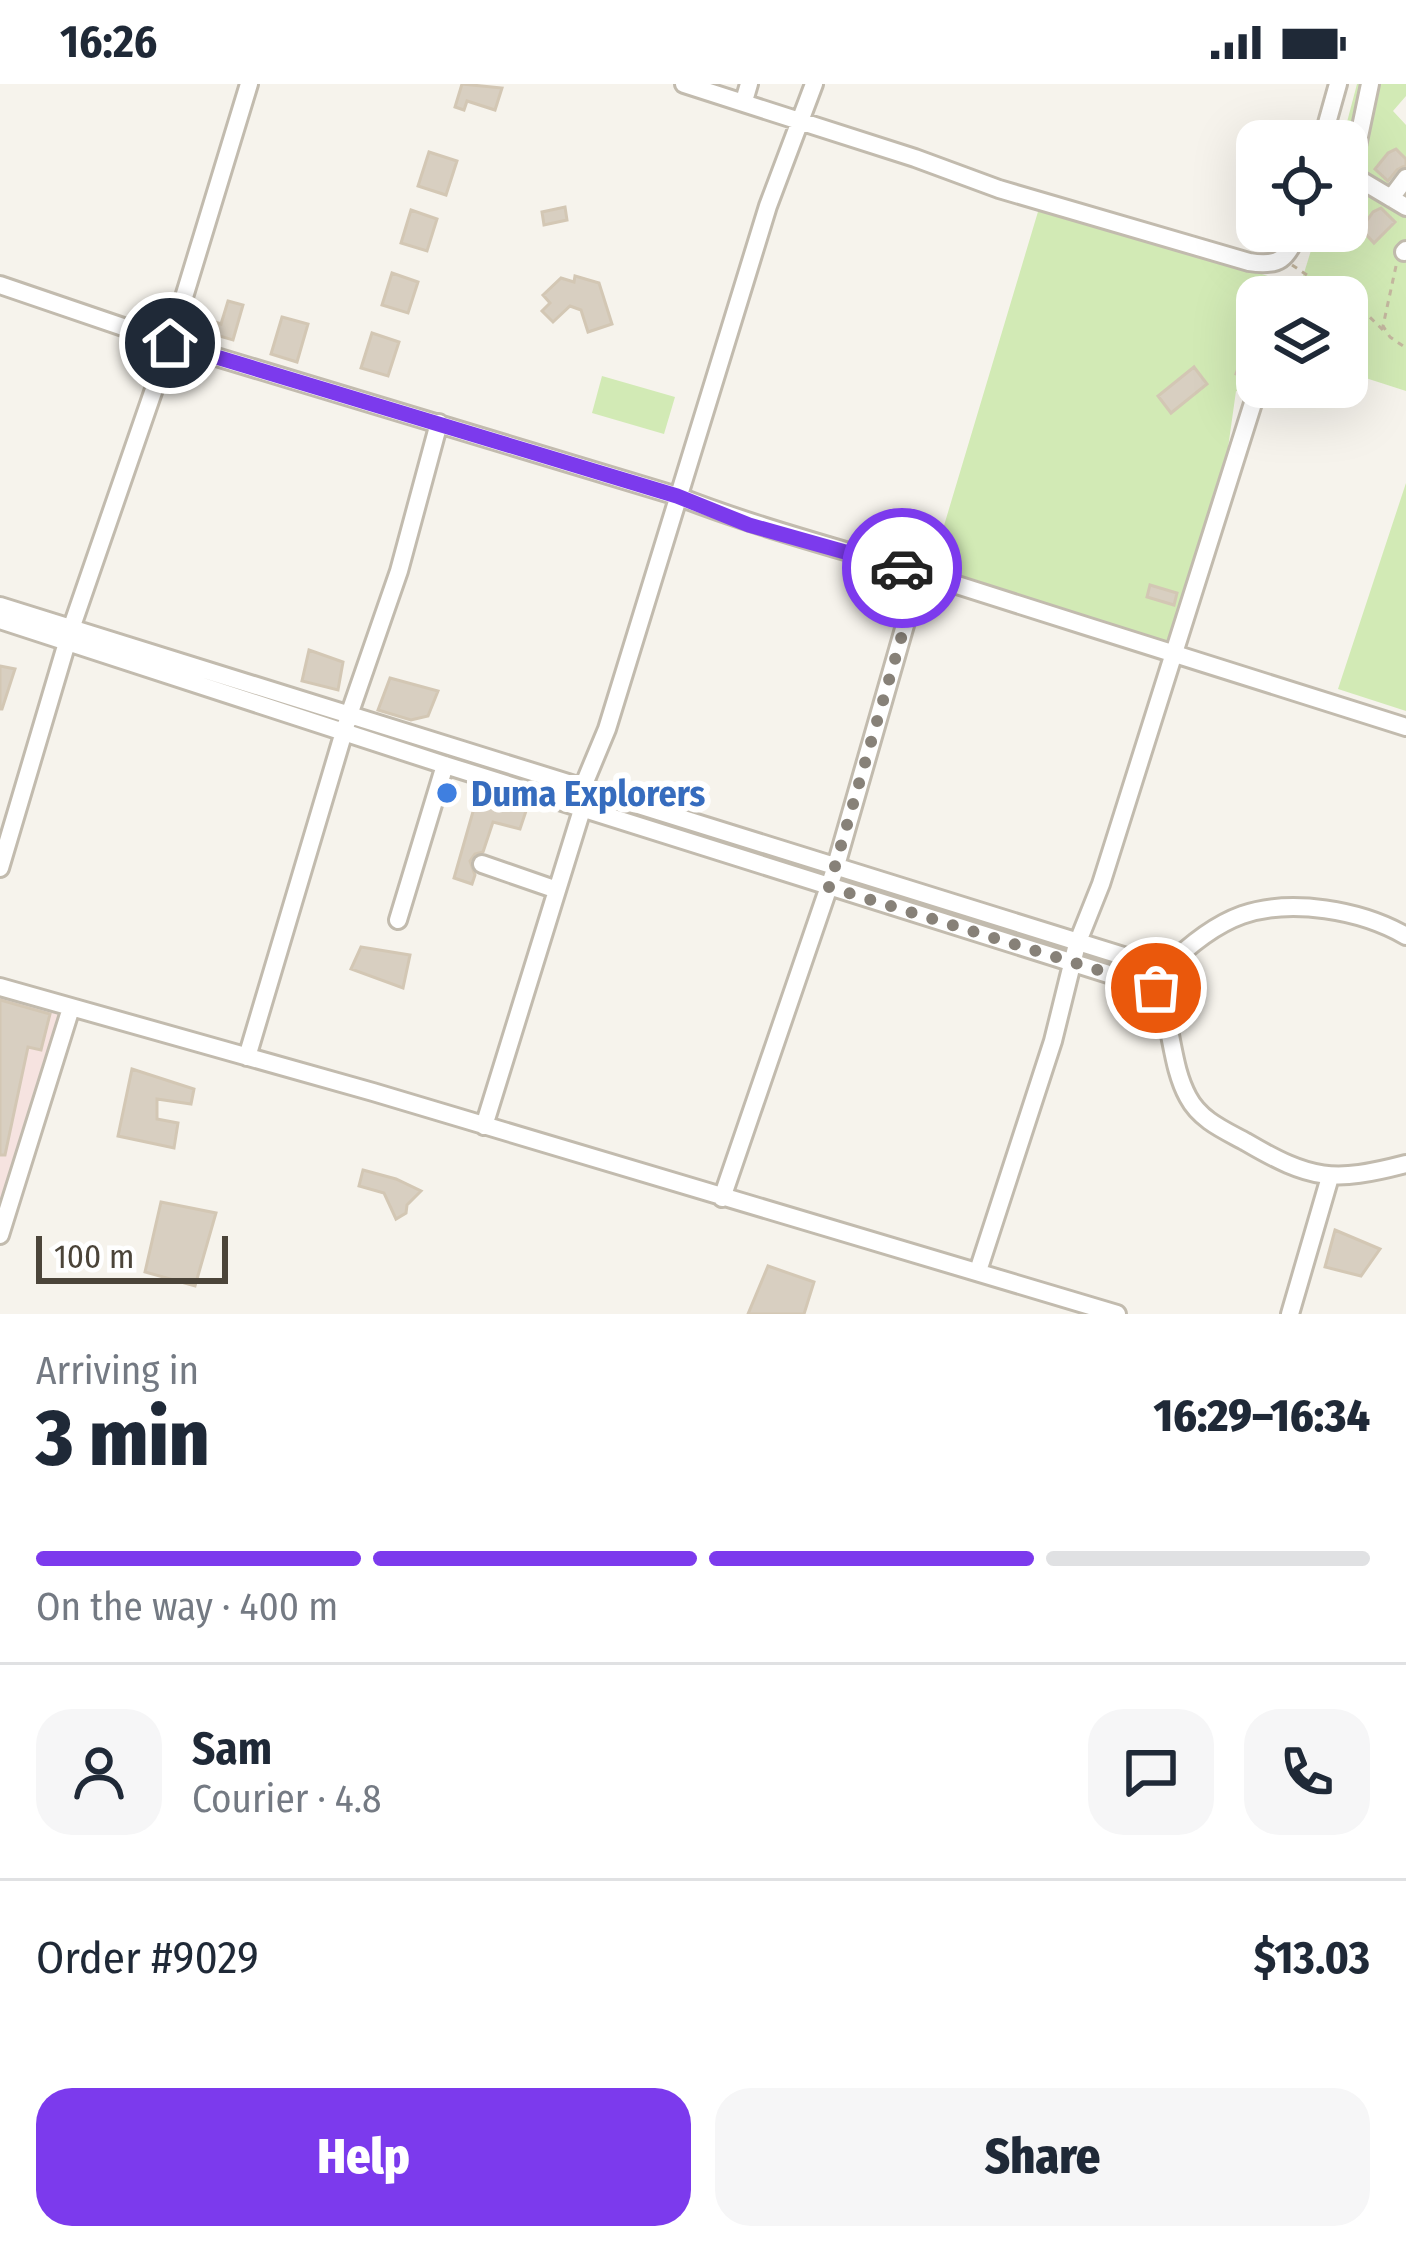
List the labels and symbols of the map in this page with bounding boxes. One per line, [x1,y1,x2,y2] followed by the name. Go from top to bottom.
[119,292,221,394] pin
[842,508,962,628] courier
[471,772,706,816] place label: Duma Explorers
[434,780,460,806] marker: Duma Explorers
[1105,937,1207,1039] pin
[36,1230,228,1283] scale bar

